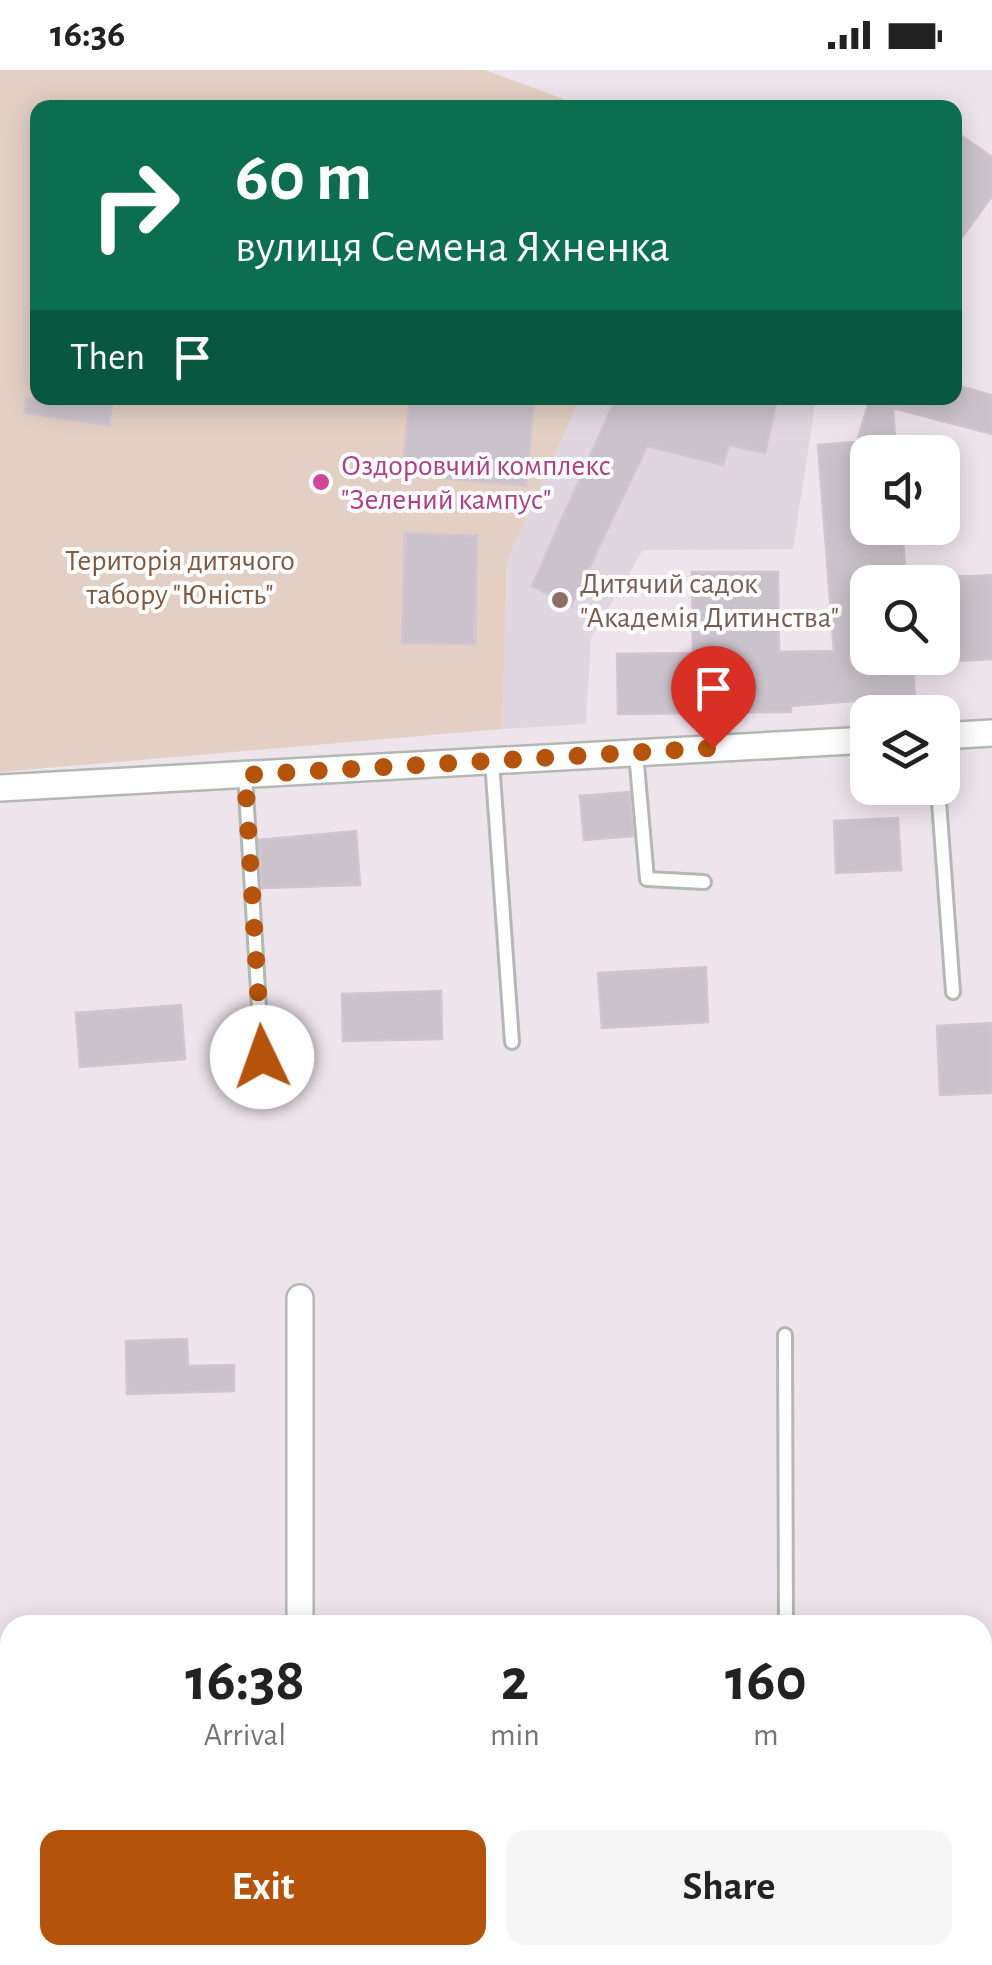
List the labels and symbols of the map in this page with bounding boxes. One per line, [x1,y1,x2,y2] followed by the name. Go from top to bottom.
[341,451,611,515] place label: Оздоровчий комплекс "Зелений кампус"
[310,471,332,493] marker: Оздоровчий комплекс "Зелений кампус"
[65,546,295,610] park label: Територія дитячого табору "Юність"
[580,569,839,633] place label: Дитячий садок "Академія Дитинства"
[549,589,571,611] marker: Дитячий садок "Академія Дитинства"
[671,646,756,749] pin
[210,1005,314,1109] position arrow

